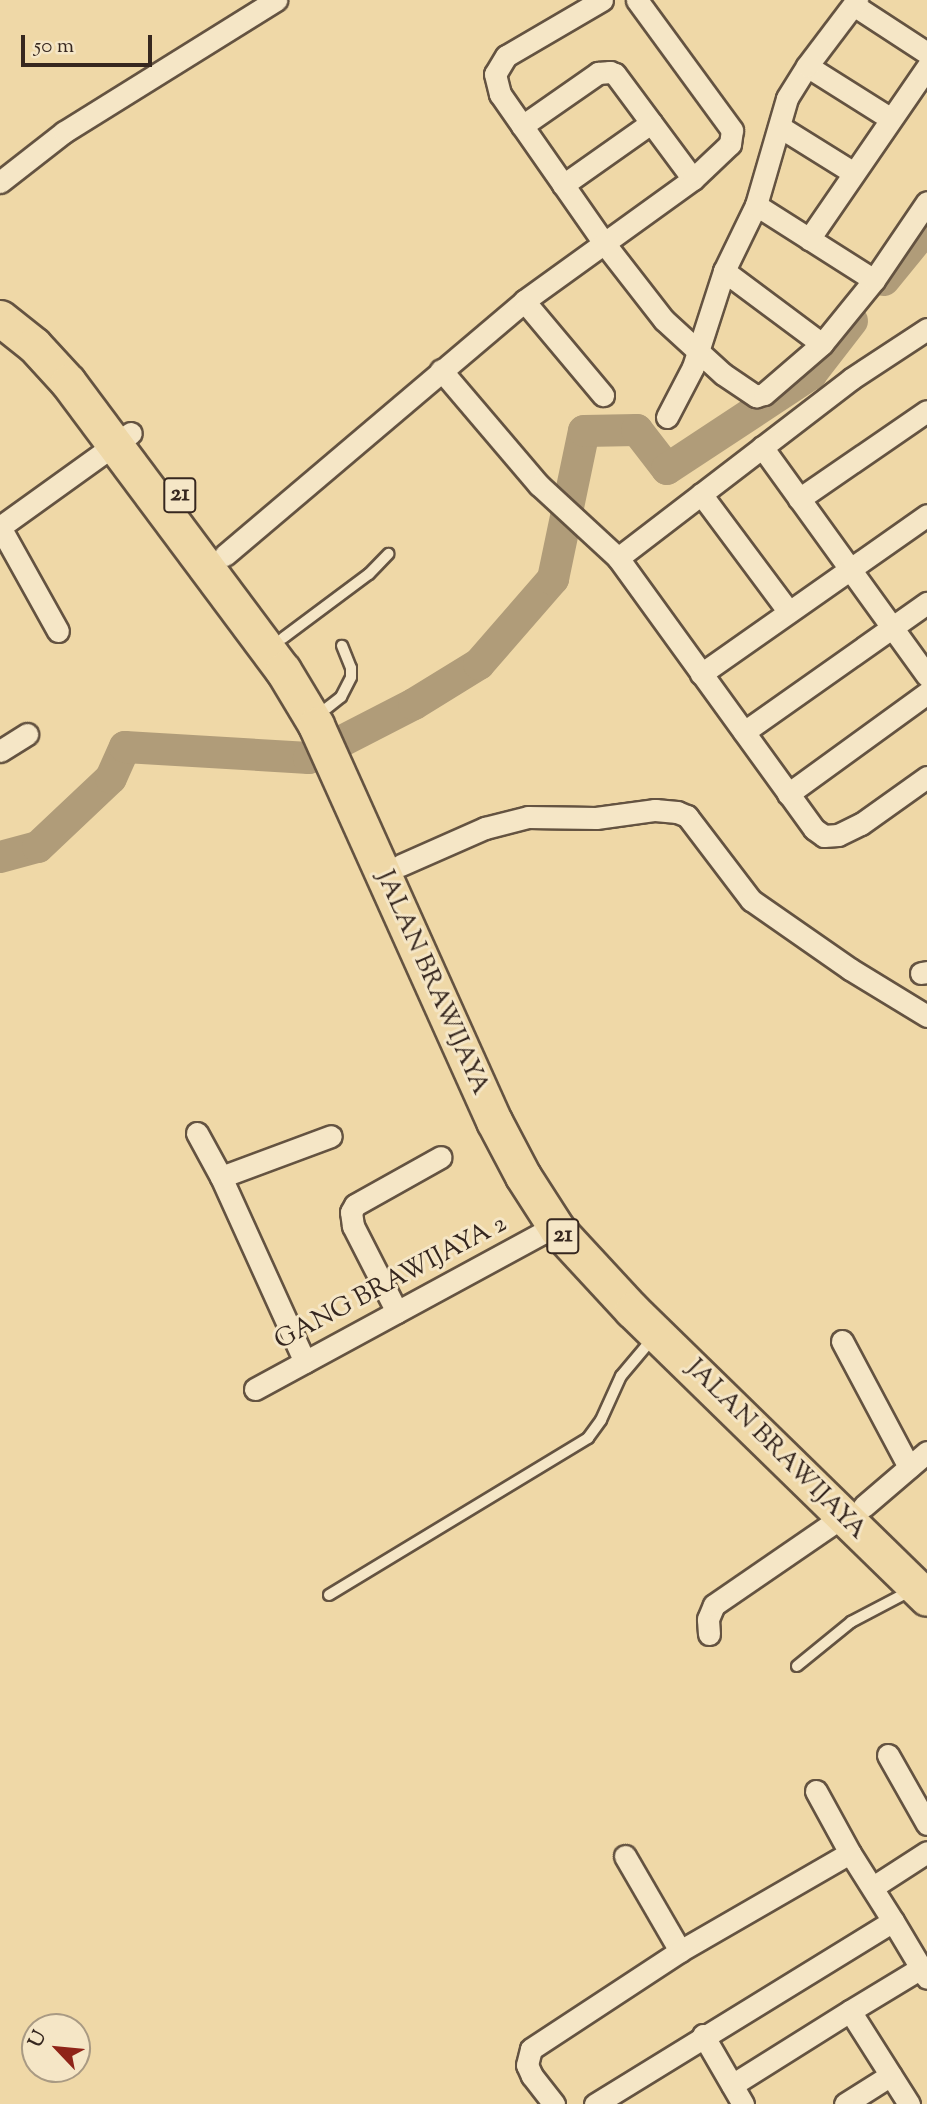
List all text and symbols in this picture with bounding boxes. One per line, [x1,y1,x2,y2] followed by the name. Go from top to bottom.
[24,21,156,65] scale bar
[34,32,74,62] text: 50 m
[162,474,198,516] road number: 21
[368,866,496,1100] street label: JALAN BRAWIJAYA
[270,1209,512,1357] street label: GANG BRAWIJAYA 2
[546,1216,580,1256] road number: 21
[679,1353,873,1547] street label: JALAN BRAWIJAYA
[21,2013,91,2083] north arrow
[23,2027,54,2052] text: U

